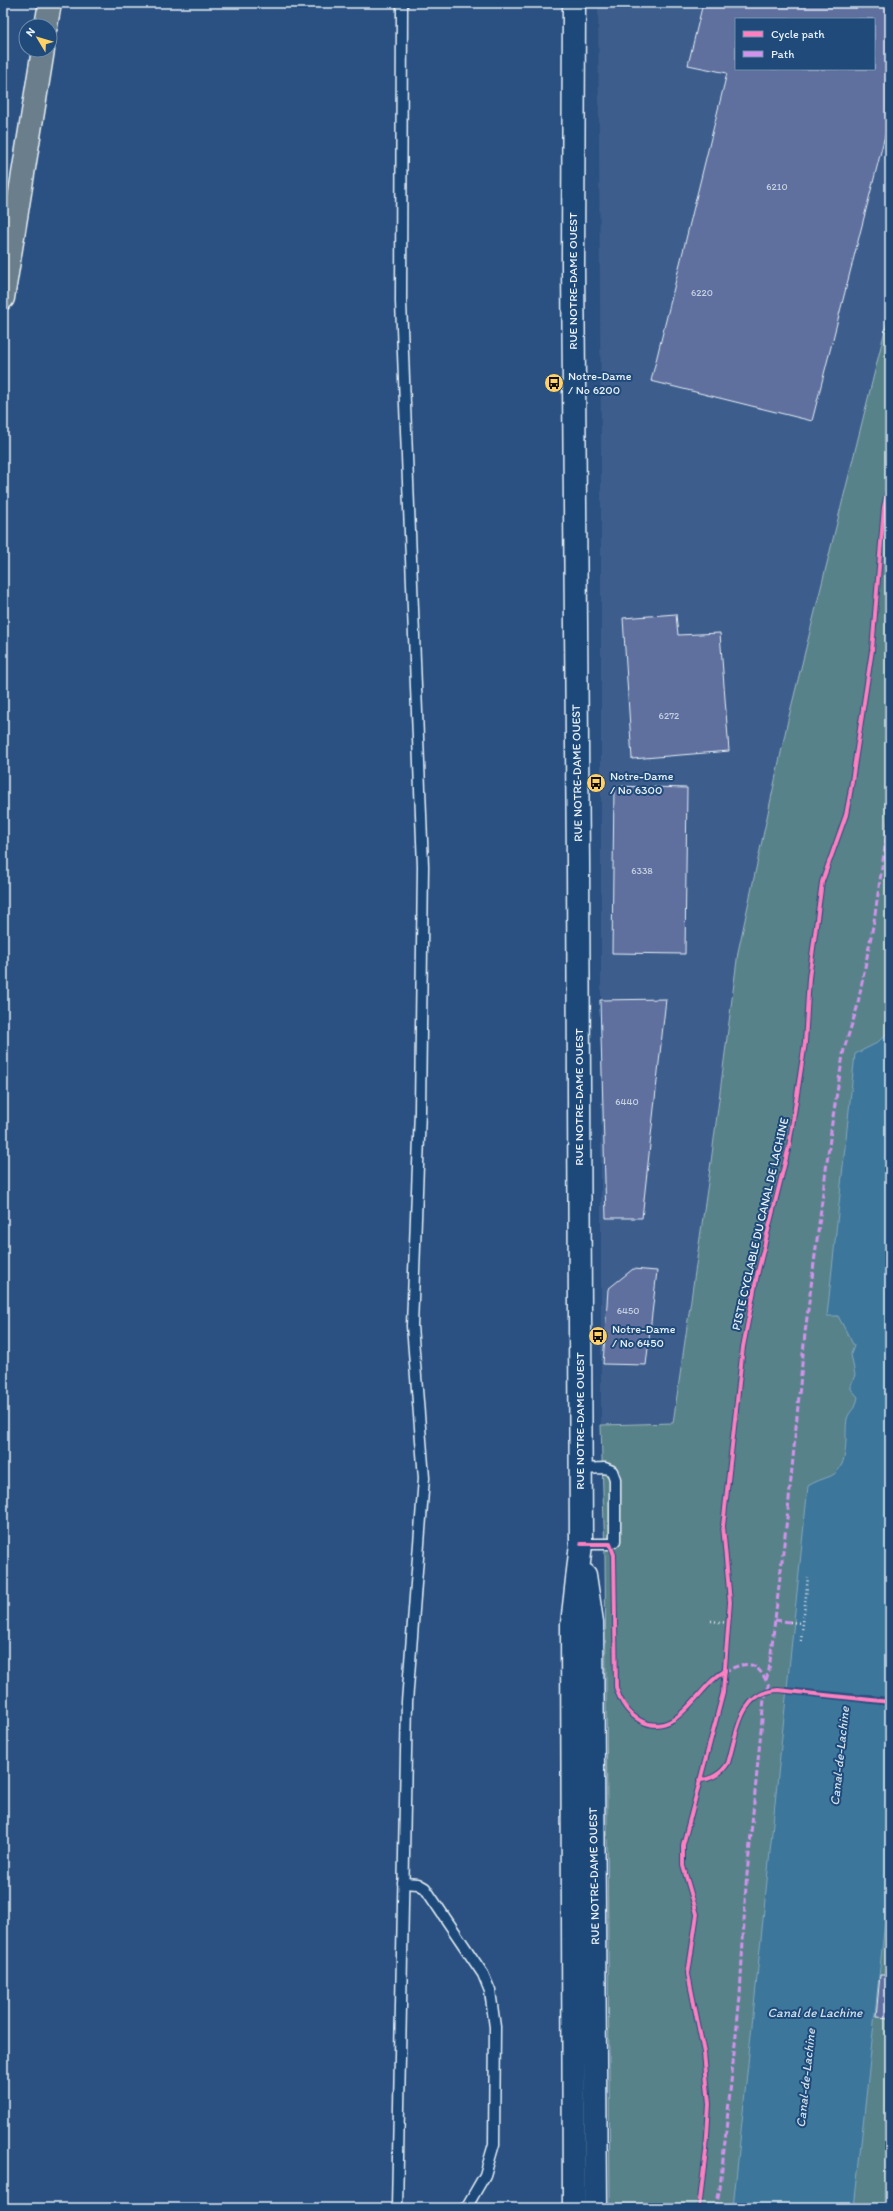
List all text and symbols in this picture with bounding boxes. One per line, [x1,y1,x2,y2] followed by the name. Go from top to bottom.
[18,18,58,58] north arrow
[735,18,875,70] legend
[23,25,38,39] text: N
[771,27,825,41] text: Cycle path
[771,47,794,61] text: Path
[766,180,788,193] house number: 6210
[566,212,580,350] street label: RUE NOTRE-DAME OUEST
[691,286,713,299] house number: 6220
[568,369,632,397] place label: Notre-Dame / No 6200
[543,372,565,394] bus stop icon: Notre-Dame / No 6200
[569,704,585,842] street label: RUE NOTRE-DAME OUEST
[659,709,680,722] house number: 6272
[610,769,674,797] place label: Notre-Dame / No 6300
[585,772,607,794] bus stop icon: Notre-Dame / No 6300
[631,864,653,877] house number: 6338
[572,1028,586,1166] street label: RUE NOTRE-DAME OUEST
[615,1095,639,1108] house number: 6440
[729,1116,791,1332] street label: PISTE CYCLABLE DU CANAL DE LACHINE
[617,1304,639,1317] house number: 6450
[612,1322,676,1350] place label: Notre-Dame / No 6450
[587,1325,609,1347] bus stop icon: Notre-Dame / No 6450
[573,1352,587,1490] street label: RUE NOTRE-DAME OUEST
[827,1705,852,1806] water label: Canal-de-Lachine
[586,1807,602,1945] street label: RUE NOTRE-DAME OUEST
[768,2005,863,2020] water label: Canal de Lachine
[793,2027,818,2128] water label: Canal-de-Lachine

